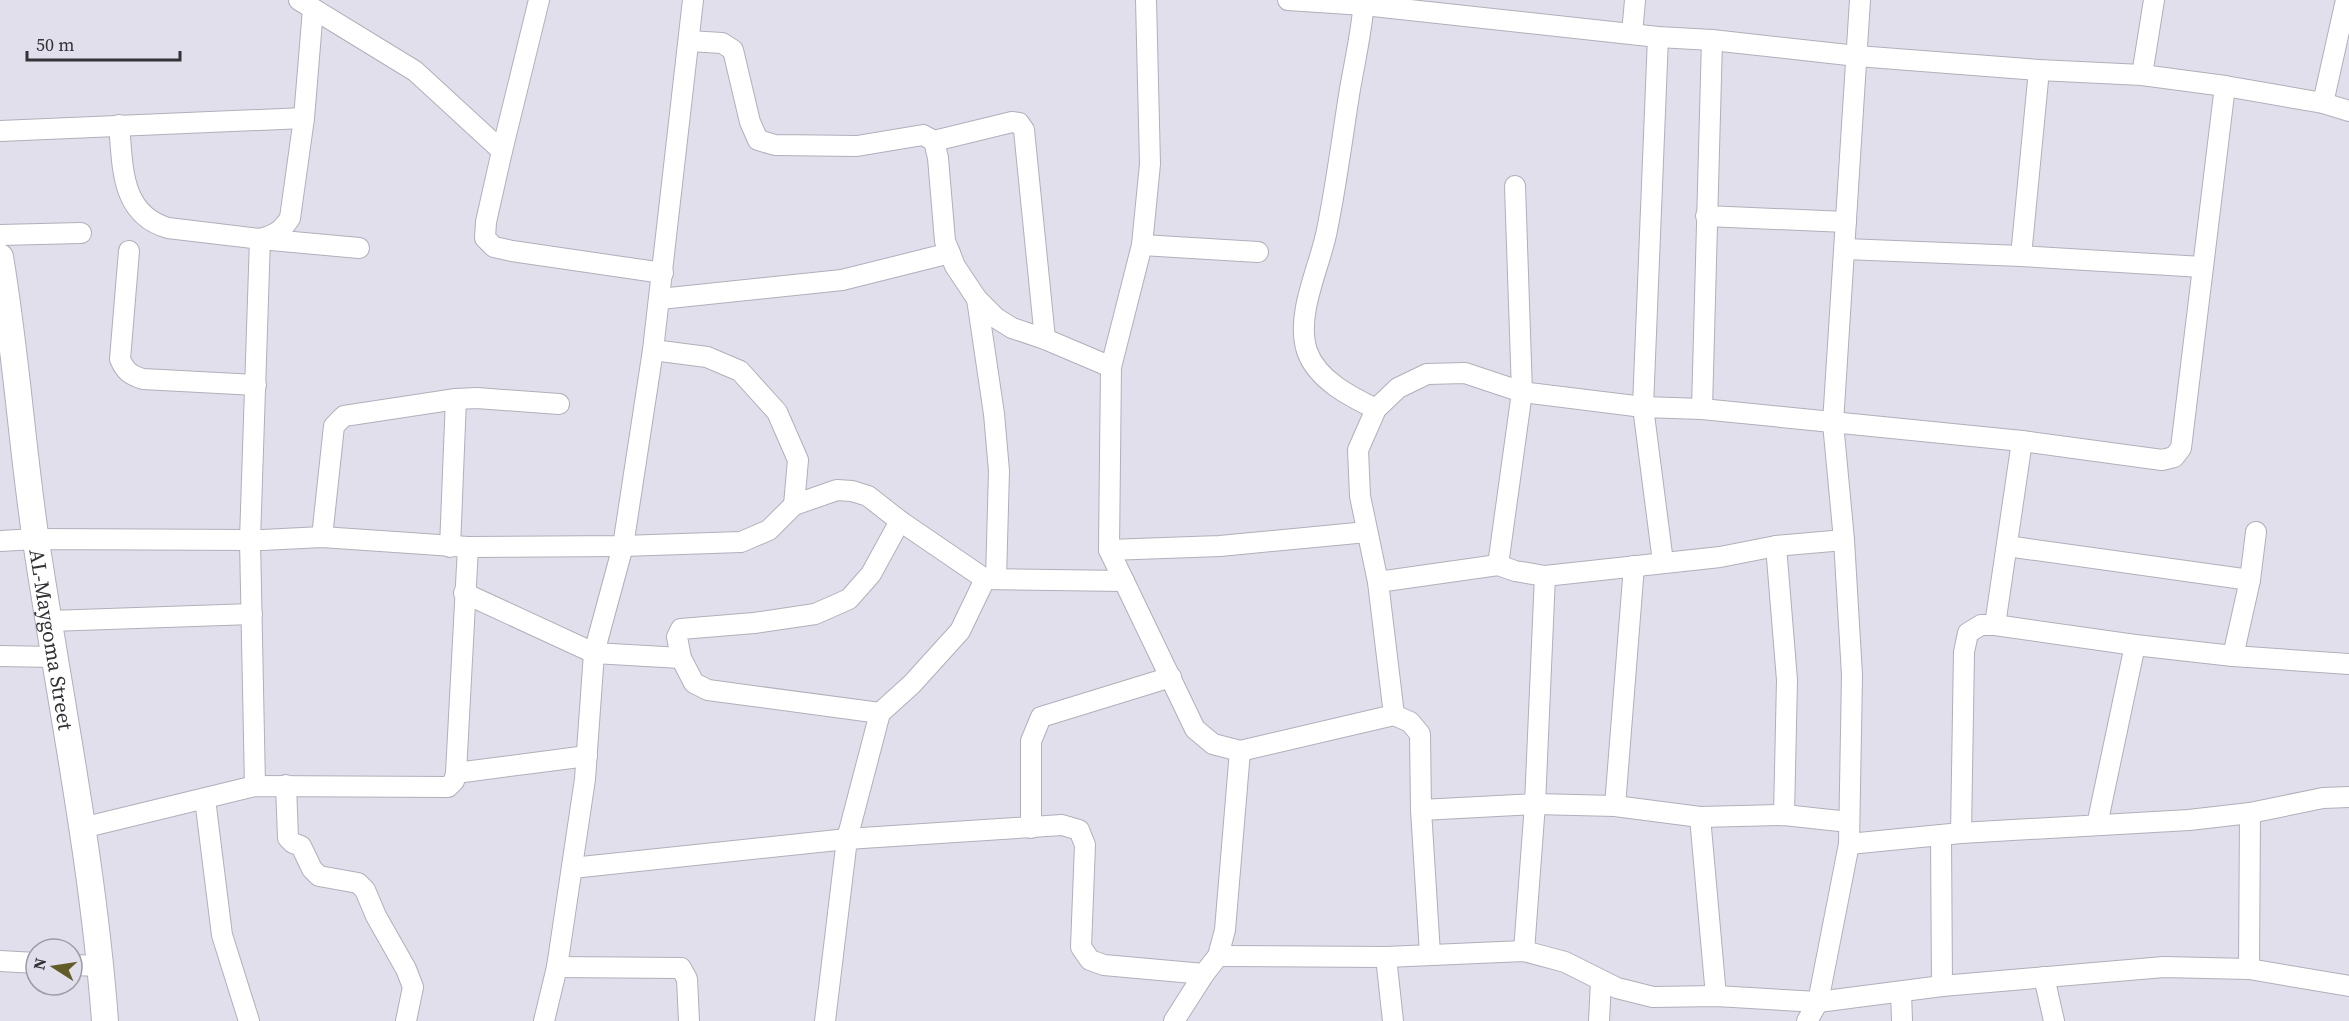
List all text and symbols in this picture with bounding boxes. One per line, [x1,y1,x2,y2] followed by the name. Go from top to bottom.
[27,24,180,62] scale bar
[36,32,74,57] text: 50 m
[23,547,81,732] street label: AL-Maygoma Street
[24,937,84,997] north arrow
[27,956,51,972] text: N

